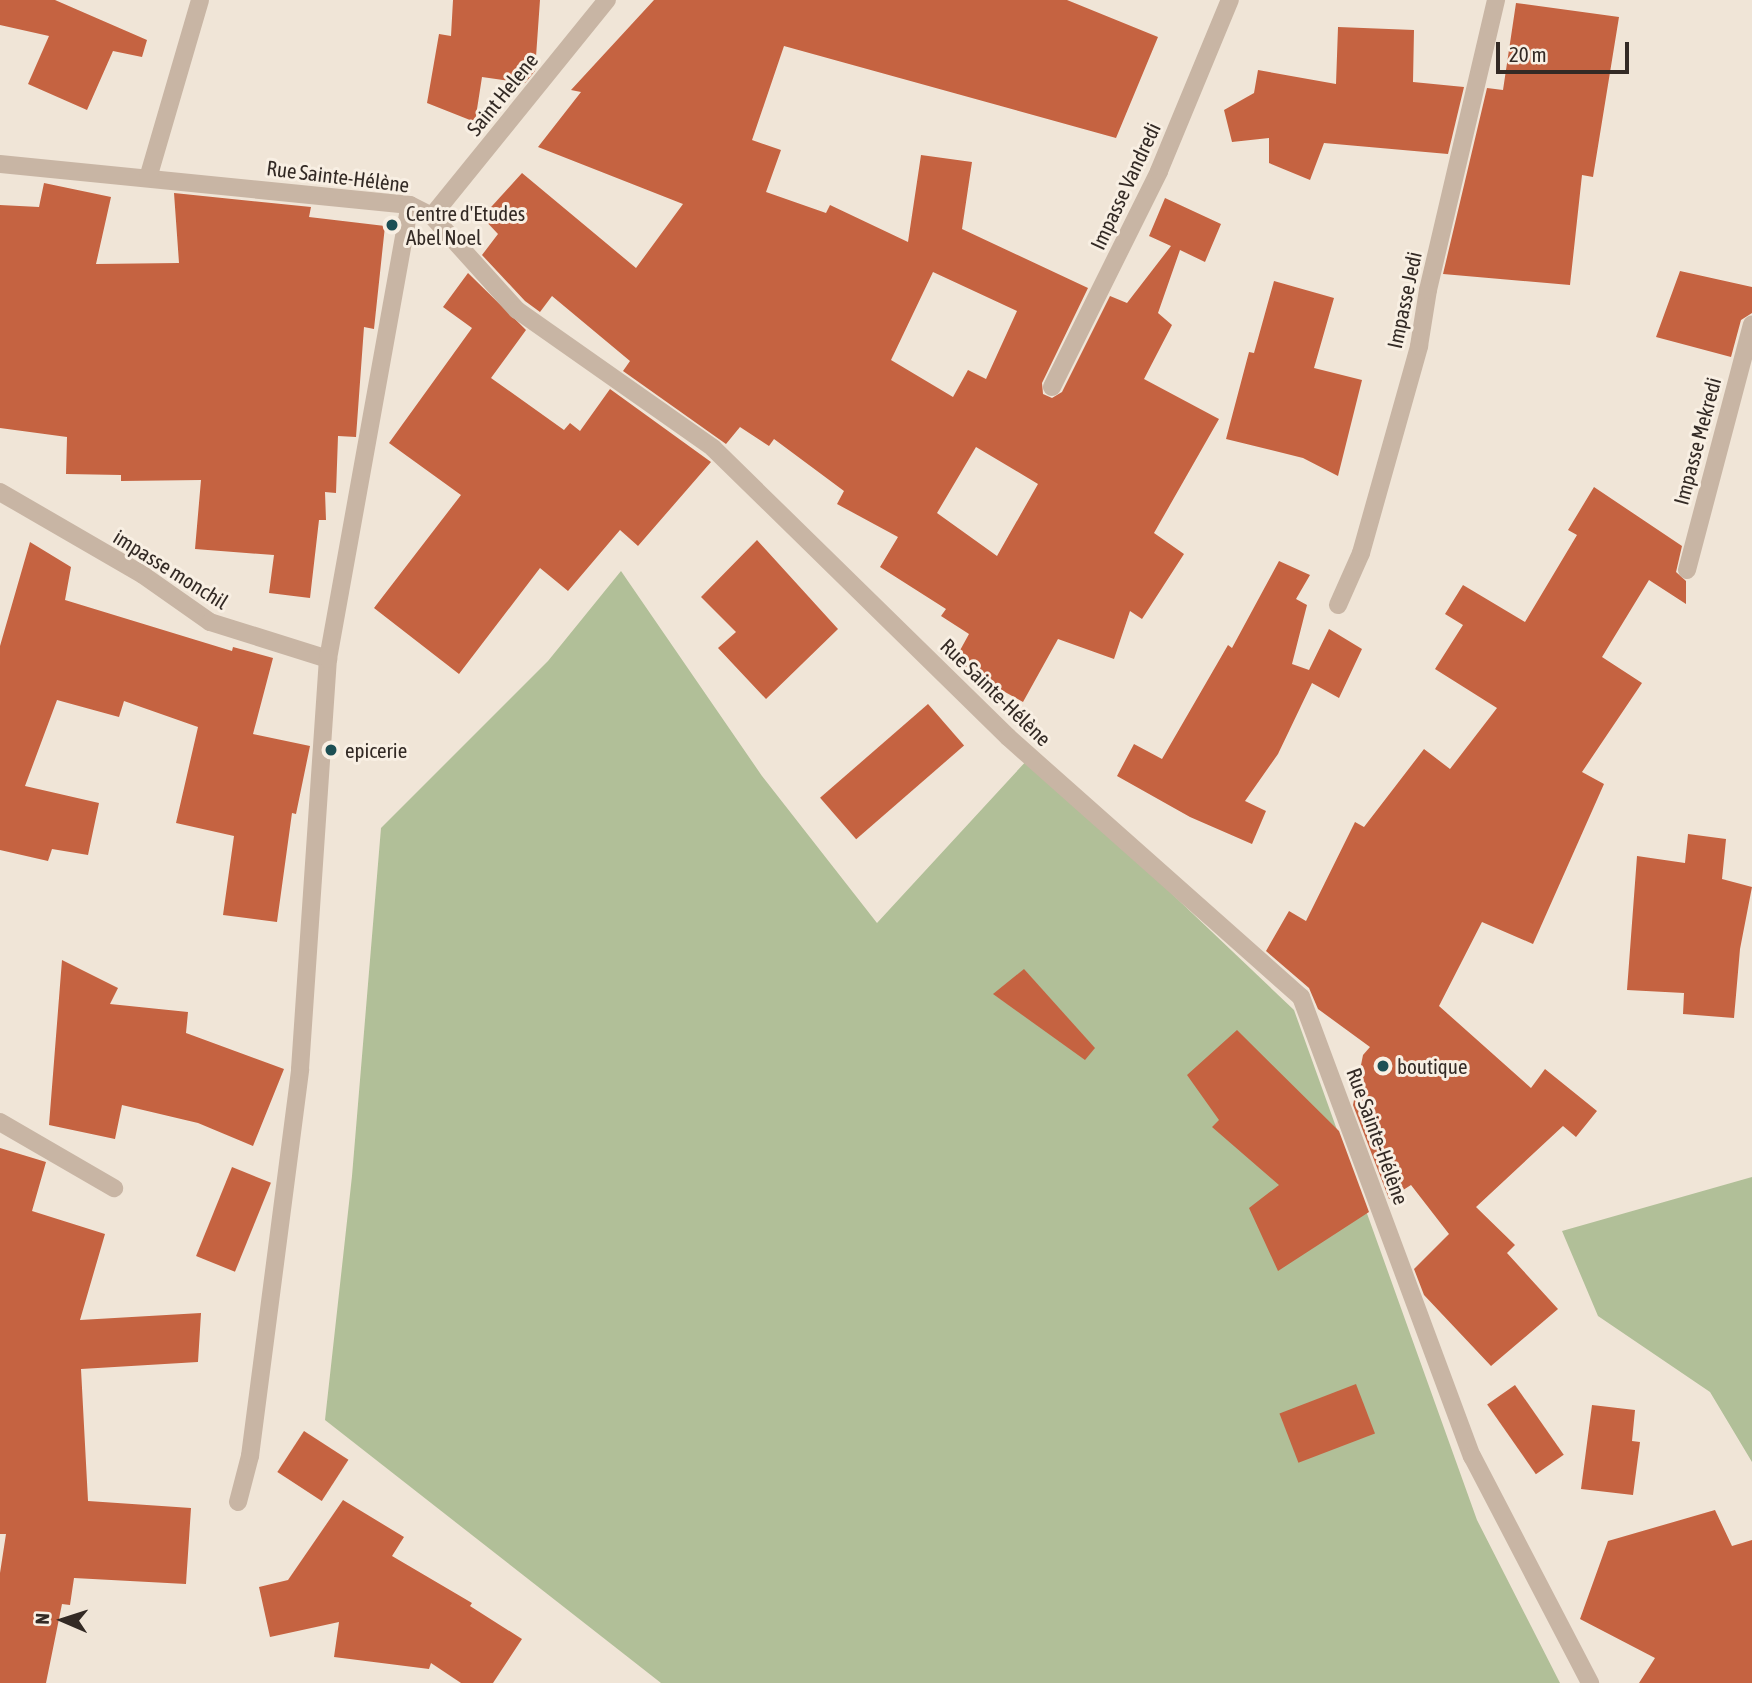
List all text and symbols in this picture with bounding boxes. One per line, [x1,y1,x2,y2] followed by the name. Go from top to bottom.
[1500,28,1633,72] scale bar
[1509,42,1547,66] text: 20 m
[461,48,543,140] street label: Saint Helene
[1085,118,1165,254] street label: Impasse Vandredi
[265,155,411,197] street label: Rue Sainte-Hélène
[406,200,525,250] place label: Centre d'Etudes Abel Noel
[384,217,400,233] marker: Centre d'Etudes Abel Noel
[1381,249,1427,351] street label: Impasse Jedi
[1668,375,1726,507] street label: Impasse Mekredi
[109,524,233,614] street label: impasse monchil
[936,633,1056,751] street label: Rue Sainte-Hélène
[345,737,407,763] place label: epicerie
[323,742,339,758] marker: epicerie
[1397,1053,1467,1079] place label: boutique
[1375,1058,1391,1074] marker: boutique
[1342,1064,1414,1208] street label: Rue Sainte-Hélène
[28,1585,98,1655] north arrow
[31,1613,53,1625] text: N

